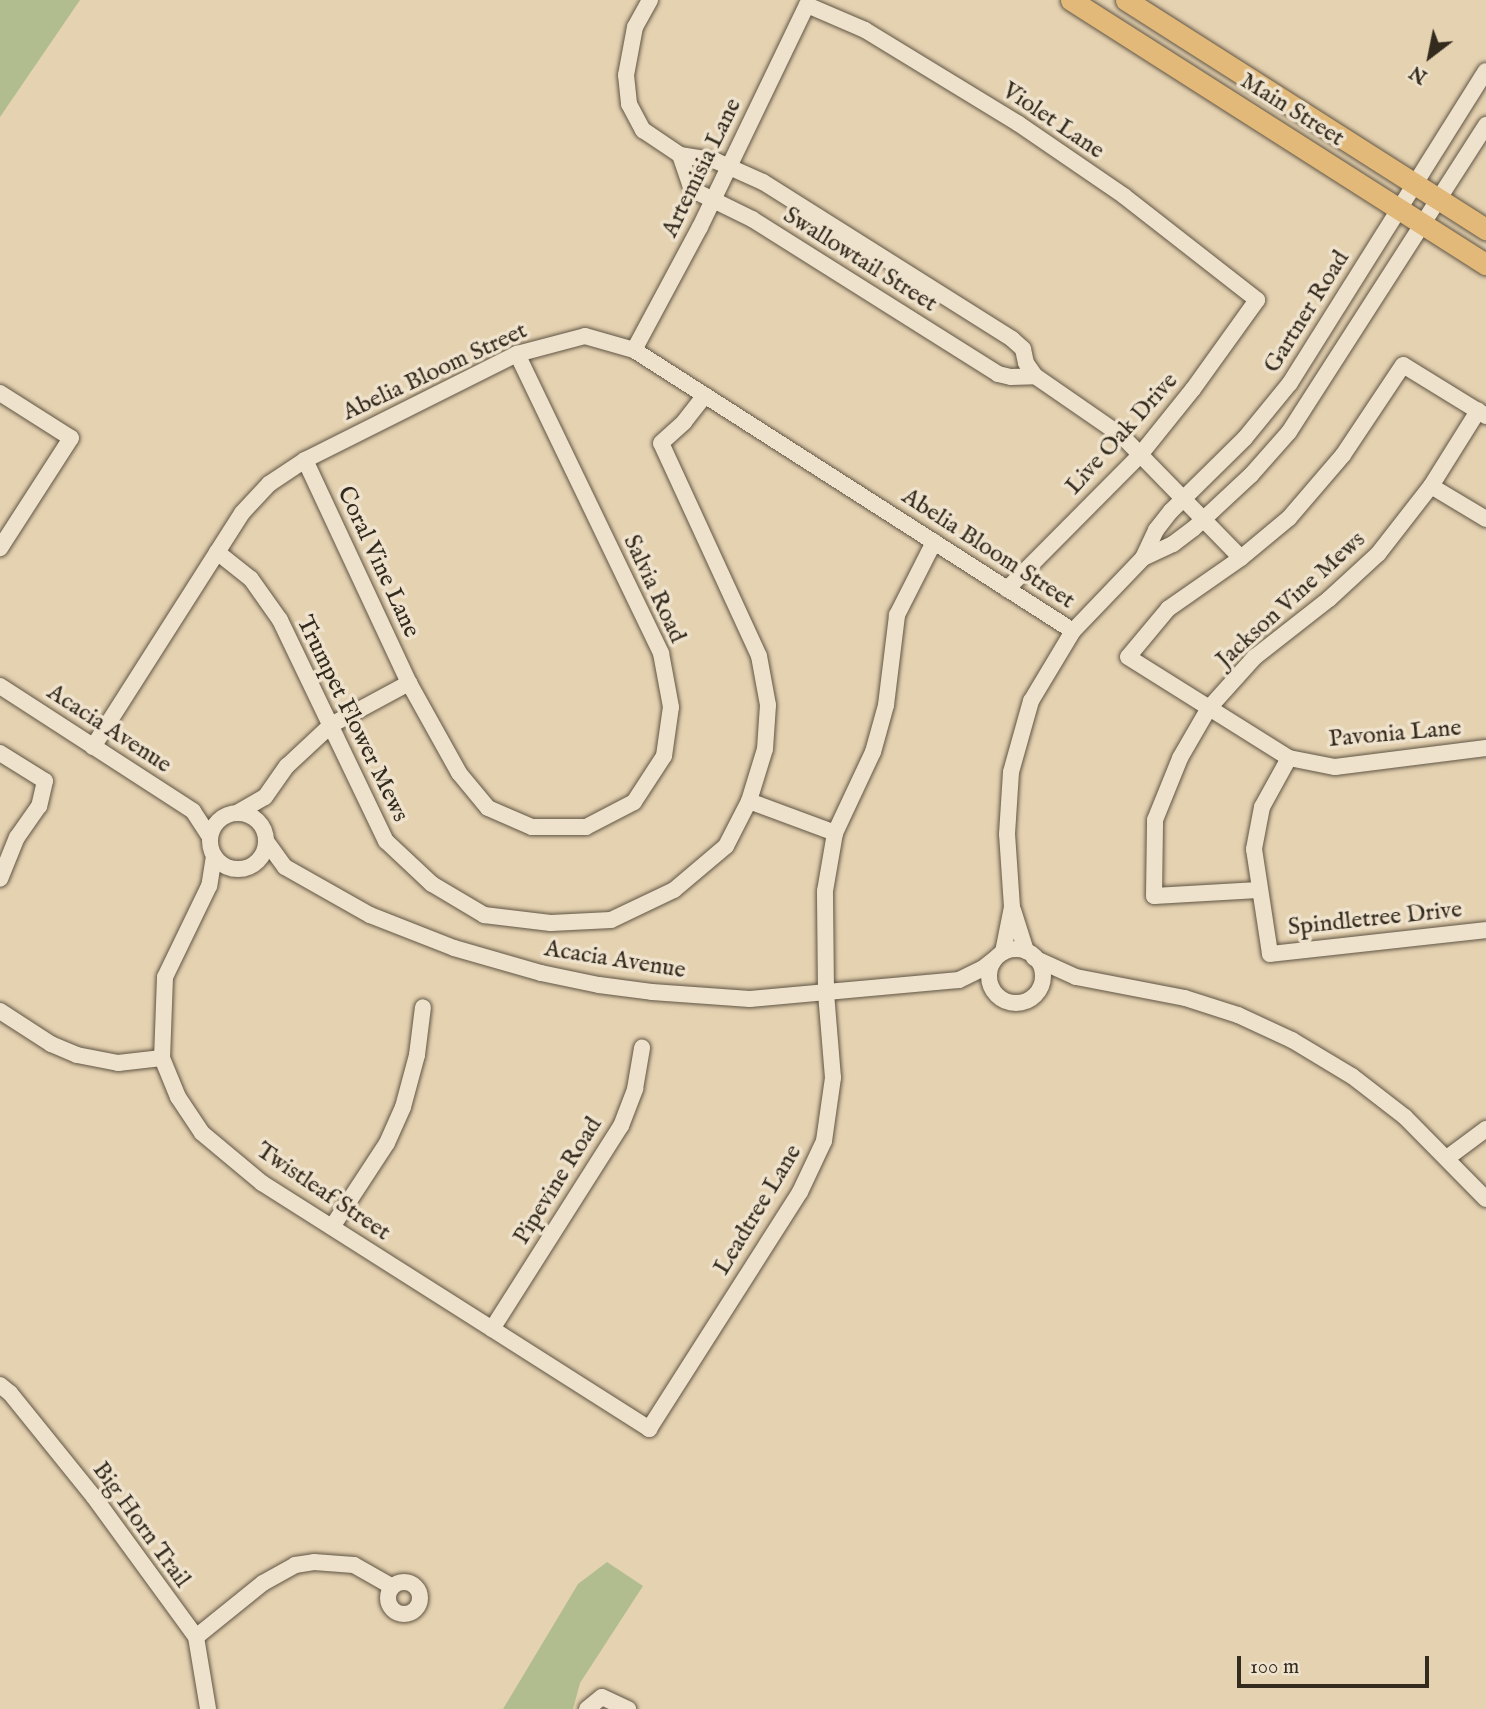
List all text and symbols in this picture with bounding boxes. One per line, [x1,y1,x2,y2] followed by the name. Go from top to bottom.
[1395,21,1465,91] north arrow
[1406,59,1432,88] text: N
[1235,67,1349,153] street label: Main Street
[996,76,1110,166] street label: Violet Lane
[656,94,748,242] street label: Artemisia Lane
[778,201,942,319] street label: Swallowtail Street
[1258,246,1356,378] street label: Gartner Road
[338,317,532,427] street label: Abelia Bloom Street
[1060,367,1184,501] street label: Live Oak Drive
[330,482,426,642] street label: Coral Vine Lane
[896,482,1080,616] street label: Abelia Bloom Street
[1210,525,1372,675] street label: Jackson Vine Mews
[616,530,692,648] street label: Salvia Road
[290,611,414,827] street label: Trumpet Flower Mews
[41,678,177,780] street label: Acacia Avenue
[1327,714,1463,754] street label: Pavonia Lane
[1287,896,1463,942] street label: Spindletree Drive
[542,935,688,985] street label: Acacia Avenue
[507,1112,609,1250] street label: Pipevine Road
[250,1137,396,1247] street label: Twistleaf Street
[708,1140,808,1280] street label: Leadtree Lane
[86,1457,196,1593] street label: Big Horn Trail
[1241,1642,1434,1686] scale bar
[1250,1654,1299,1681] text: 100 m

